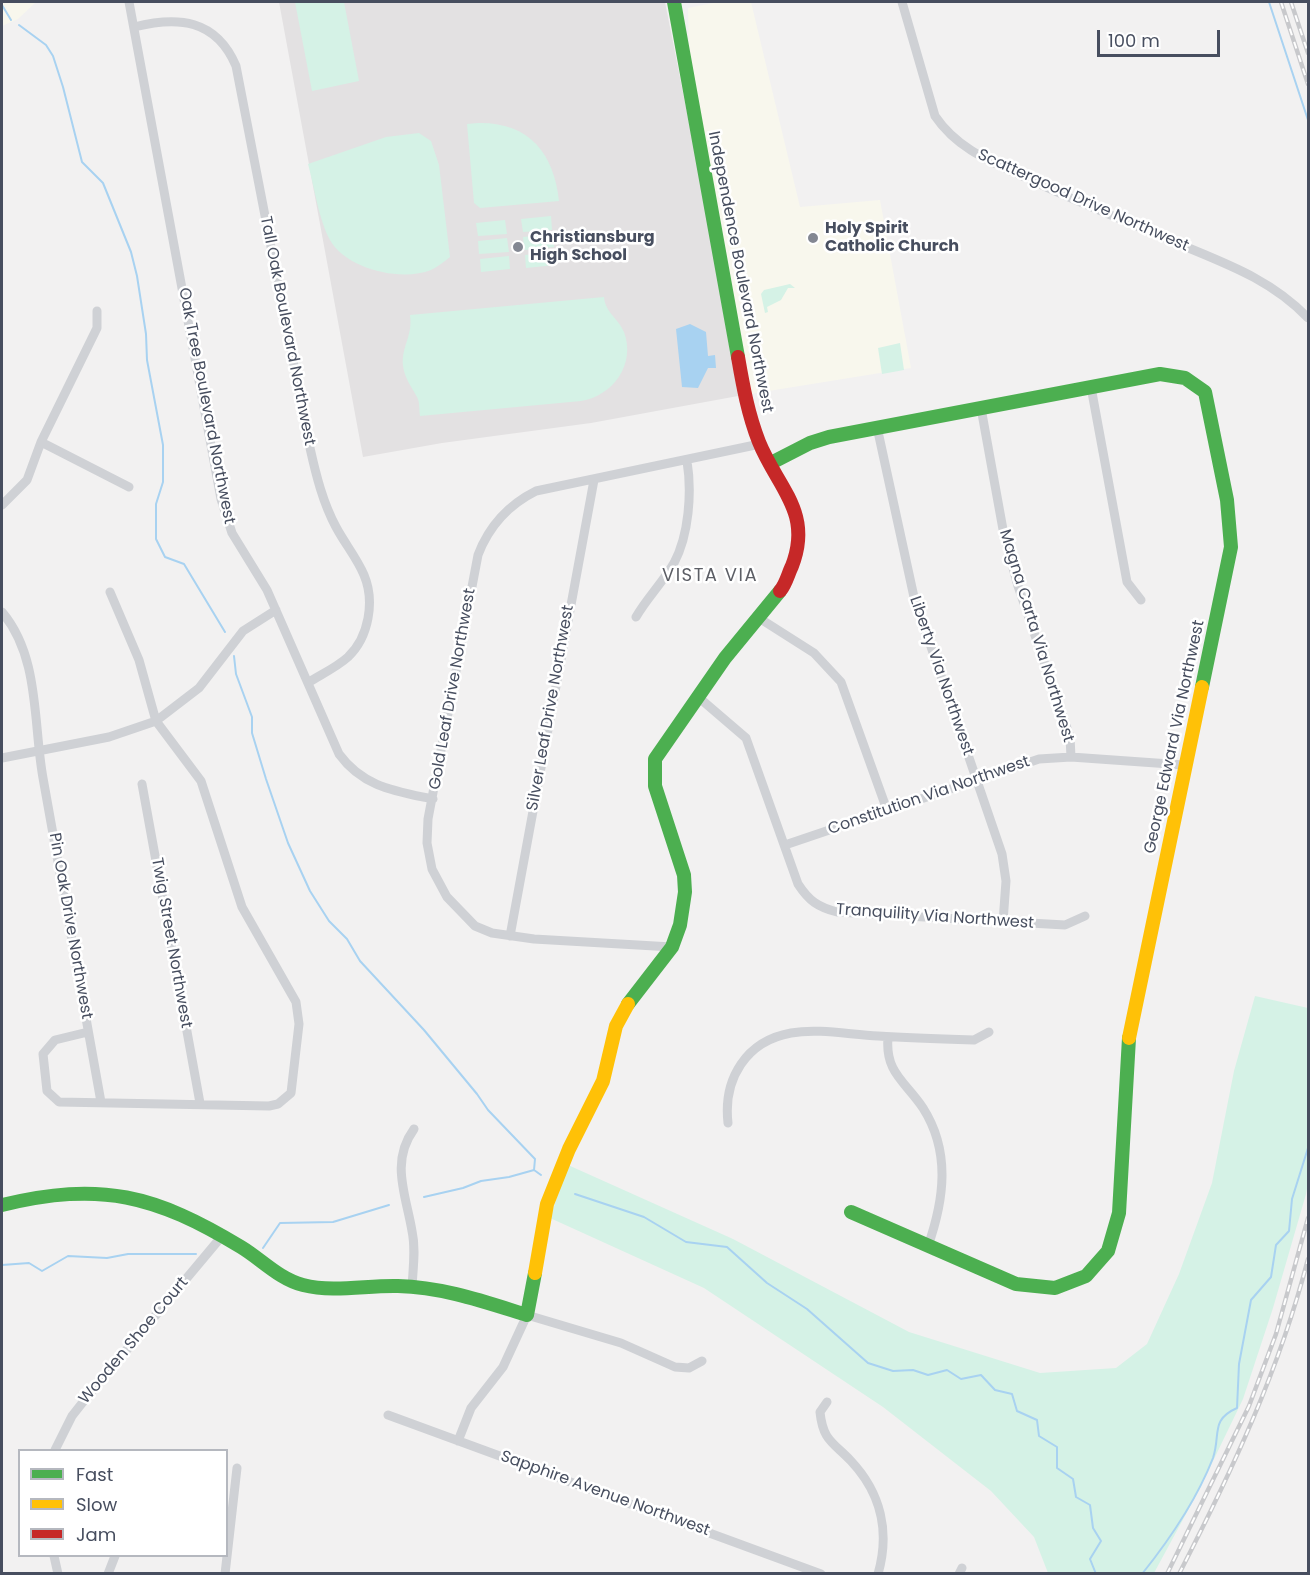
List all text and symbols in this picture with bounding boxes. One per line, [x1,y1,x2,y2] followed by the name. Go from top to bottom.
[1100,18,1223,56] scale bar
[1108,28,1160,53] text: 100 m
[703,130,777,414] street label: Independence Boulevard Northwest
[975,146,1191,256] street label: Scattergood Drive Northwest
[255,215,319,447] street label: Tall Oak Boulevard Northwest
[825,219,959,257] place label: Holy Spirit Catholic Church
[530,228,655,266] place label: Christiansburg High School
[806,231,820,245] marker: Holy Spirit Catholic Church
[511,240,525,254] marker: Christiansburg High School
[174,286,238,526] street label: Oak Tree Boulevard Northwest
[994,527,1078,745] street label: Magna Carta Via Northwest
[662,565,758,587] district label: VISTA VIA
[426,587,480,791] street label: Gold Leaf Drive Northwest
[905,594,977,758] street label: Liberty Via Northwest
[523,604,579,812] street label: Silver Leaf Drive Northwest
[1141,619,1209,855] street label: George Edward Via Northwest
[826,752,1032,840] street label: Constitution Via Northwest
[44,831,96,1021] street label: Pin Oak Drive Northwest
[147,856,195,1030] street label: Twig Street Northwest
[835,901,1035,933] street label: Tranquility Via Northwest
[75,1274,193,1408] street label: Wooden Shoe Court
[498,1447,712,1541] street label: Sapphire Avenue Northwest
[18,1449,228,1557] legend
[76,1462,113,1487] text: Fast
[76,1492,117,1517] text: Slow
[76,1522,116,1547] text: Jam

